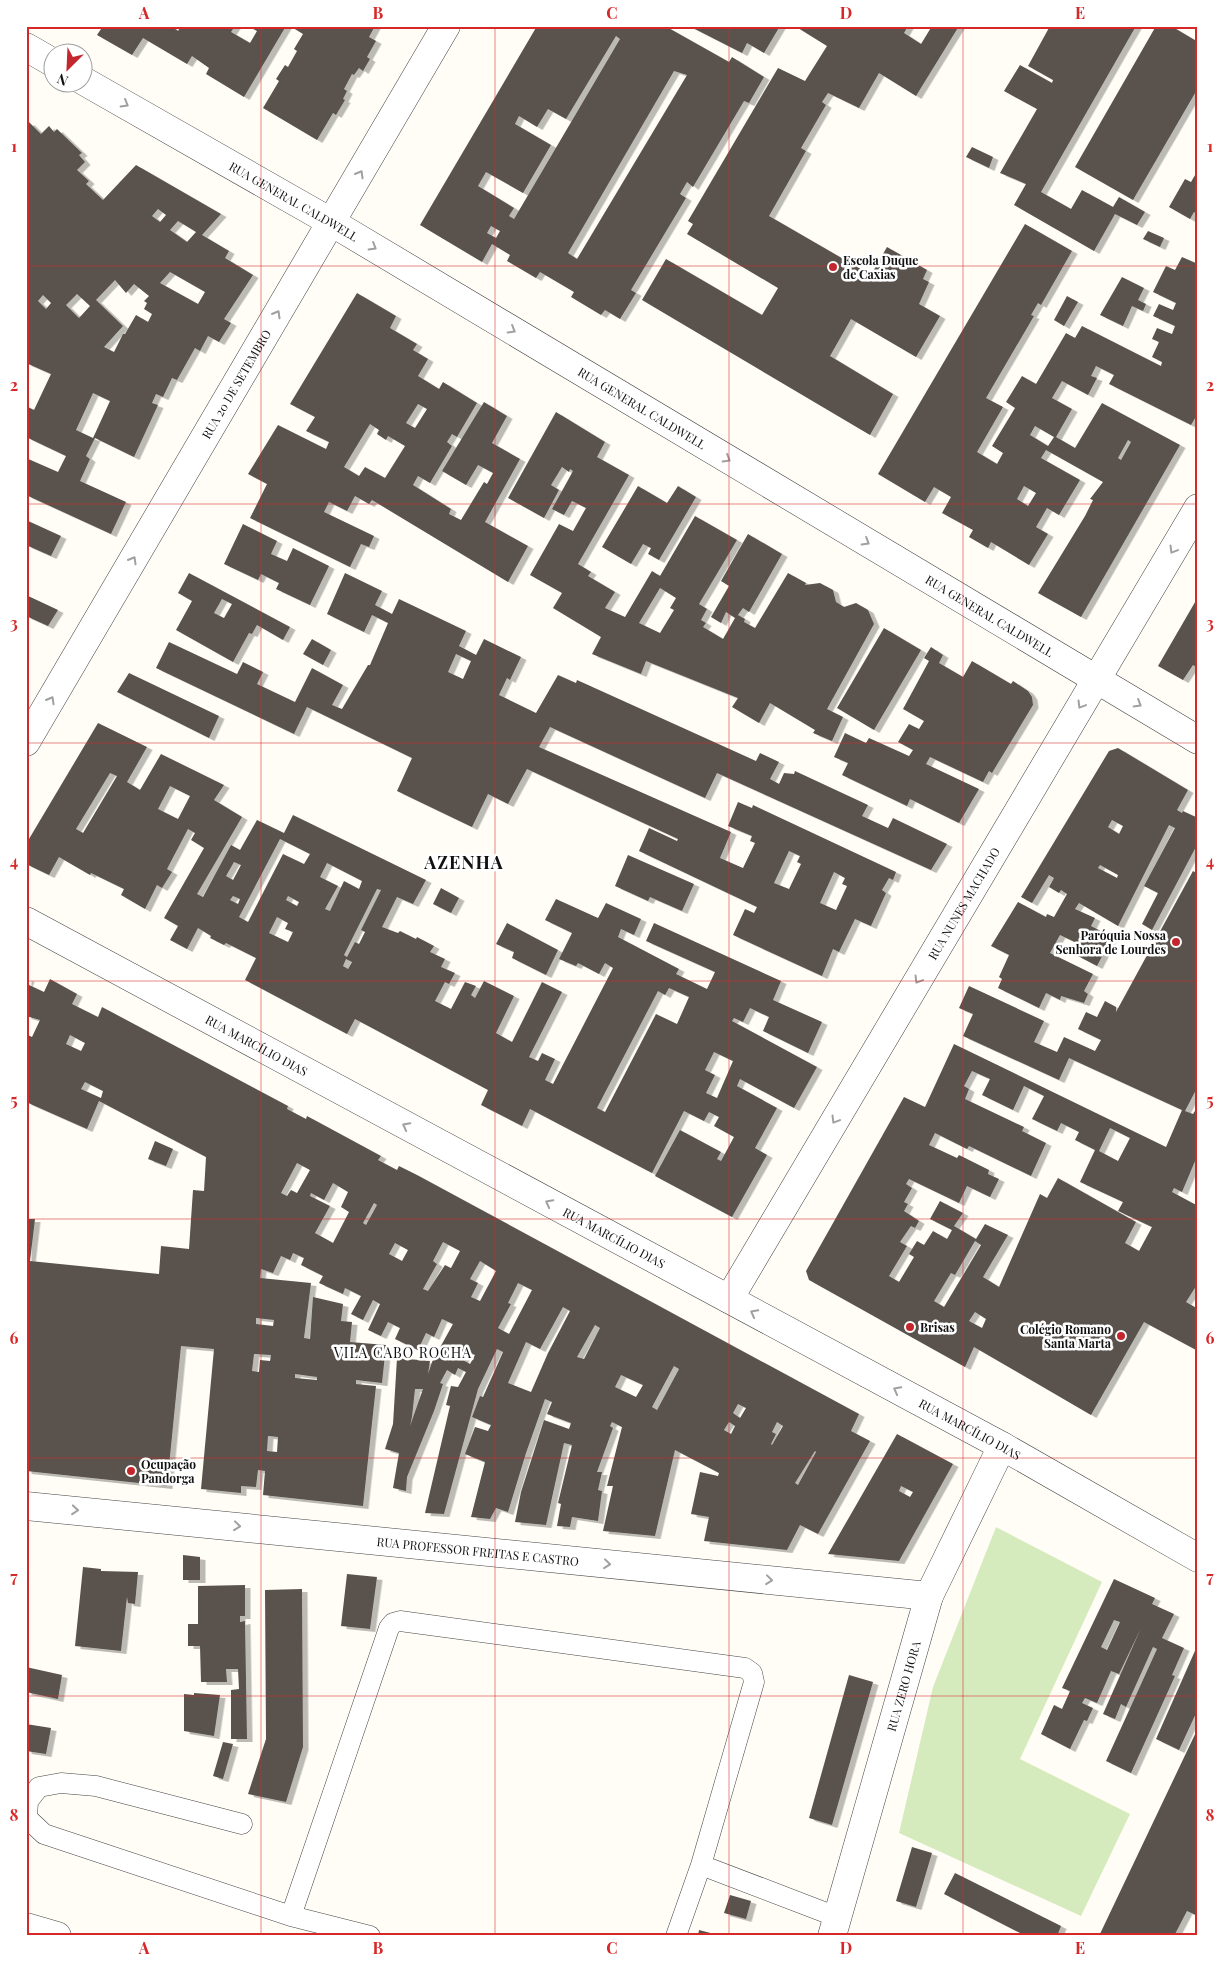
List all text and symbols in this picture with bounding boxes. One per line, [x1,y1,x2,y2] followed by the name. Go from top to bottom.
[138,2,150,23] text: A
[373,2,384,23] text: B
[606,2,618,23] text: C
[840,2,852,23] text: D
[1075,2,1085,23] text: E
[42,42,92,92] north arrow
[54,70,71,91] text: N
[119,98,128,108] one-way arrow
[11,135,17,156] text: 1
[1207,135,1213,156] text: 1
[226,158,361,245] street label: RUA GENERAL CALDWELL
[353,170,363,179] one-way arrow
[368,240,377,250] one-way arrow
[843,252,918,282] place label: Escola Duque de Caxias
[827,261,839,273] marker: Escola Duque de Caxias
[271,310,281,319] one-way arrow
[507,324,516,334] one-way arrow
[198,326,274,442] street label: RUA 20 DE SETEMBRO
[575,363,709,452] street label: RUA GENERAL CALDWELL
[10,374,18,395] text: 2
[1206,374,1214,395] text: 2
[722,452,731,462] one-way arrow
[861,536,870,546] one-way arrow
[1169,544,1179,553] one-way arrow
[127,556,137,565] one-way arrow
[923,571,1057,660] street label: RUA GENERAL CALDWELL
[10,612,18,633] text: 3
[1206,612,1214,633] text: 3
[44,696,54,705] one-way arrow
[1133,698,1142,708] one-way arrow
[1078,699,1088,708] one-way arrow
[924,844,1003,963] street label: RUA NUNES MACHADO
[10,850,18,871] text: 4
[423,850,504,874] district label: AZENHA
[1206,850,1214,871] text: 4
[1055,927,1167,957] place label: Paróquia Nossa Senhora de Lourdes
[1170,936,1182,948] marker: Paróquia Nossa Senhora de Lourdes
[914,975,924,984] one-way arrow
[203,1011,311,1079] street label: RUA MARCÍLIO DIAS
[10,1089,18,1110] text: 5
[1206,1089,1214,1110] text: 5
[831,1114,841,1123] one-way arrow
[403,1122,412,1132] one-way arrow
[546,1199,555,1209] one-way arrow
[560,1203,668,1271] street label: RUA MARCÍLIO DIAS
[750,1309,759,1319] one-way arrow
[920,1319,955,1335] place label: Brisas
[904,1321,916,1333] marker: Brisas
[1020,1321,1112,1351] place label: Colégio Romano Santa Marta
[10,1327,19,1348] text: 6
[1206,1327,1215,1348] text: 6
[1115,1330,1127,1342] marker: Colégio Romano Santa Marta
[333,1343,472,1362] district label: VILA CABO ROCHA
[894,1386,903,1396] one-way arrow
[916,1395,1024,1463] street label: RUA MARCÍLIO DIAS
[141,1456,196,1486] place label: Ocupação Pandorga
[125,1465,137,1477] marker: Ocupação Pandorga
[71,1504,79,1515] one-way arrow
[233,1520,241,1531] one-way arrow
[376,1533,580,1569] street label: RUA PROFESSOR FREITAS E CASTRO
[603,1558,611,1569] one-way arrow
[10,1566,18,1587] text: 7
[1206,1566,1214,1587] text: 7
[765,1574,773,1585] one-way arrow
[883,1638,924,1733] street label: RUA ZERO HORA
[10,1804,19,1825] text: 8
[1206,1804,1215,1825] text: 8
[138,1937,150,1958] text: A
[373,1937,384,1958] text: B
[606,1937,618,1958] text: C
[840,1937,852,1958] text: D
[1075,1937,1085,1958] text: E

